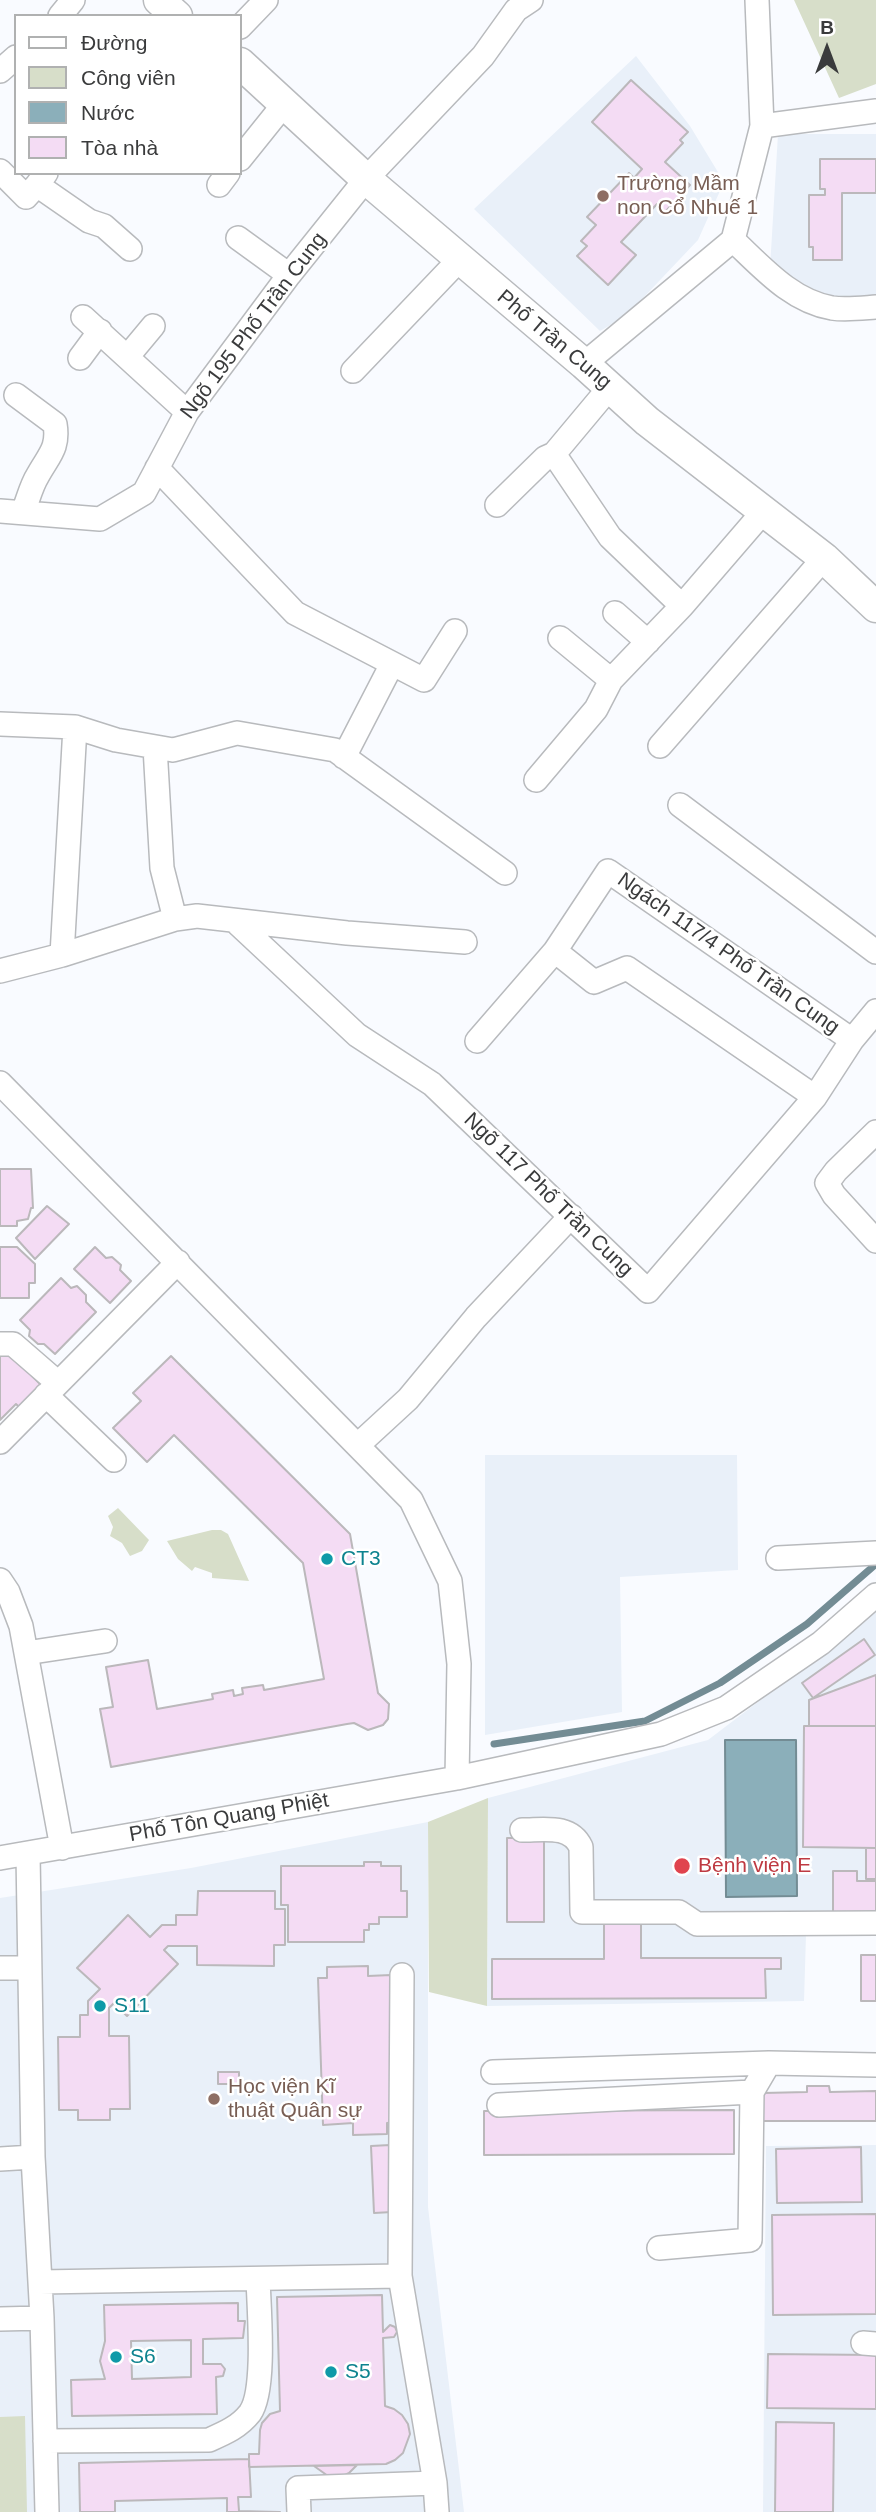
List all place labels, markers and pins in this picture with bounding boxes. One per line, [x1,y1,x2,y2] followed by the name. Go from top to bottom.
[617,171,758,221] place label: Trường Mầm non Cổ Nhuế 1
[595,188,611,204] marker: Trường Mầm non Cổ Nhuế 1
[341,1546,381,1572] place label: CT3
[319,1551,335,1567] marker: CT3
[698,1853,811,1879] place label: Bệnh viện E
[672,1856,692,1876] marker: Bệnh viện E
[114,1993,150,2019] place label: S11
[92,1998,108,2014] marker: S11
[228,2074,362,2124] place label: Học viện Kĩ thuật Quân sự
[206,2091,222,2107] marker: Học viện Kĩ thuật Quân sự
[130,2344,156,2370] place label: S6
[108,2349,124,2365] marker: S6
[345,2359,371,2385] place label: S5
[323,2364,339,2380] marker: S5

